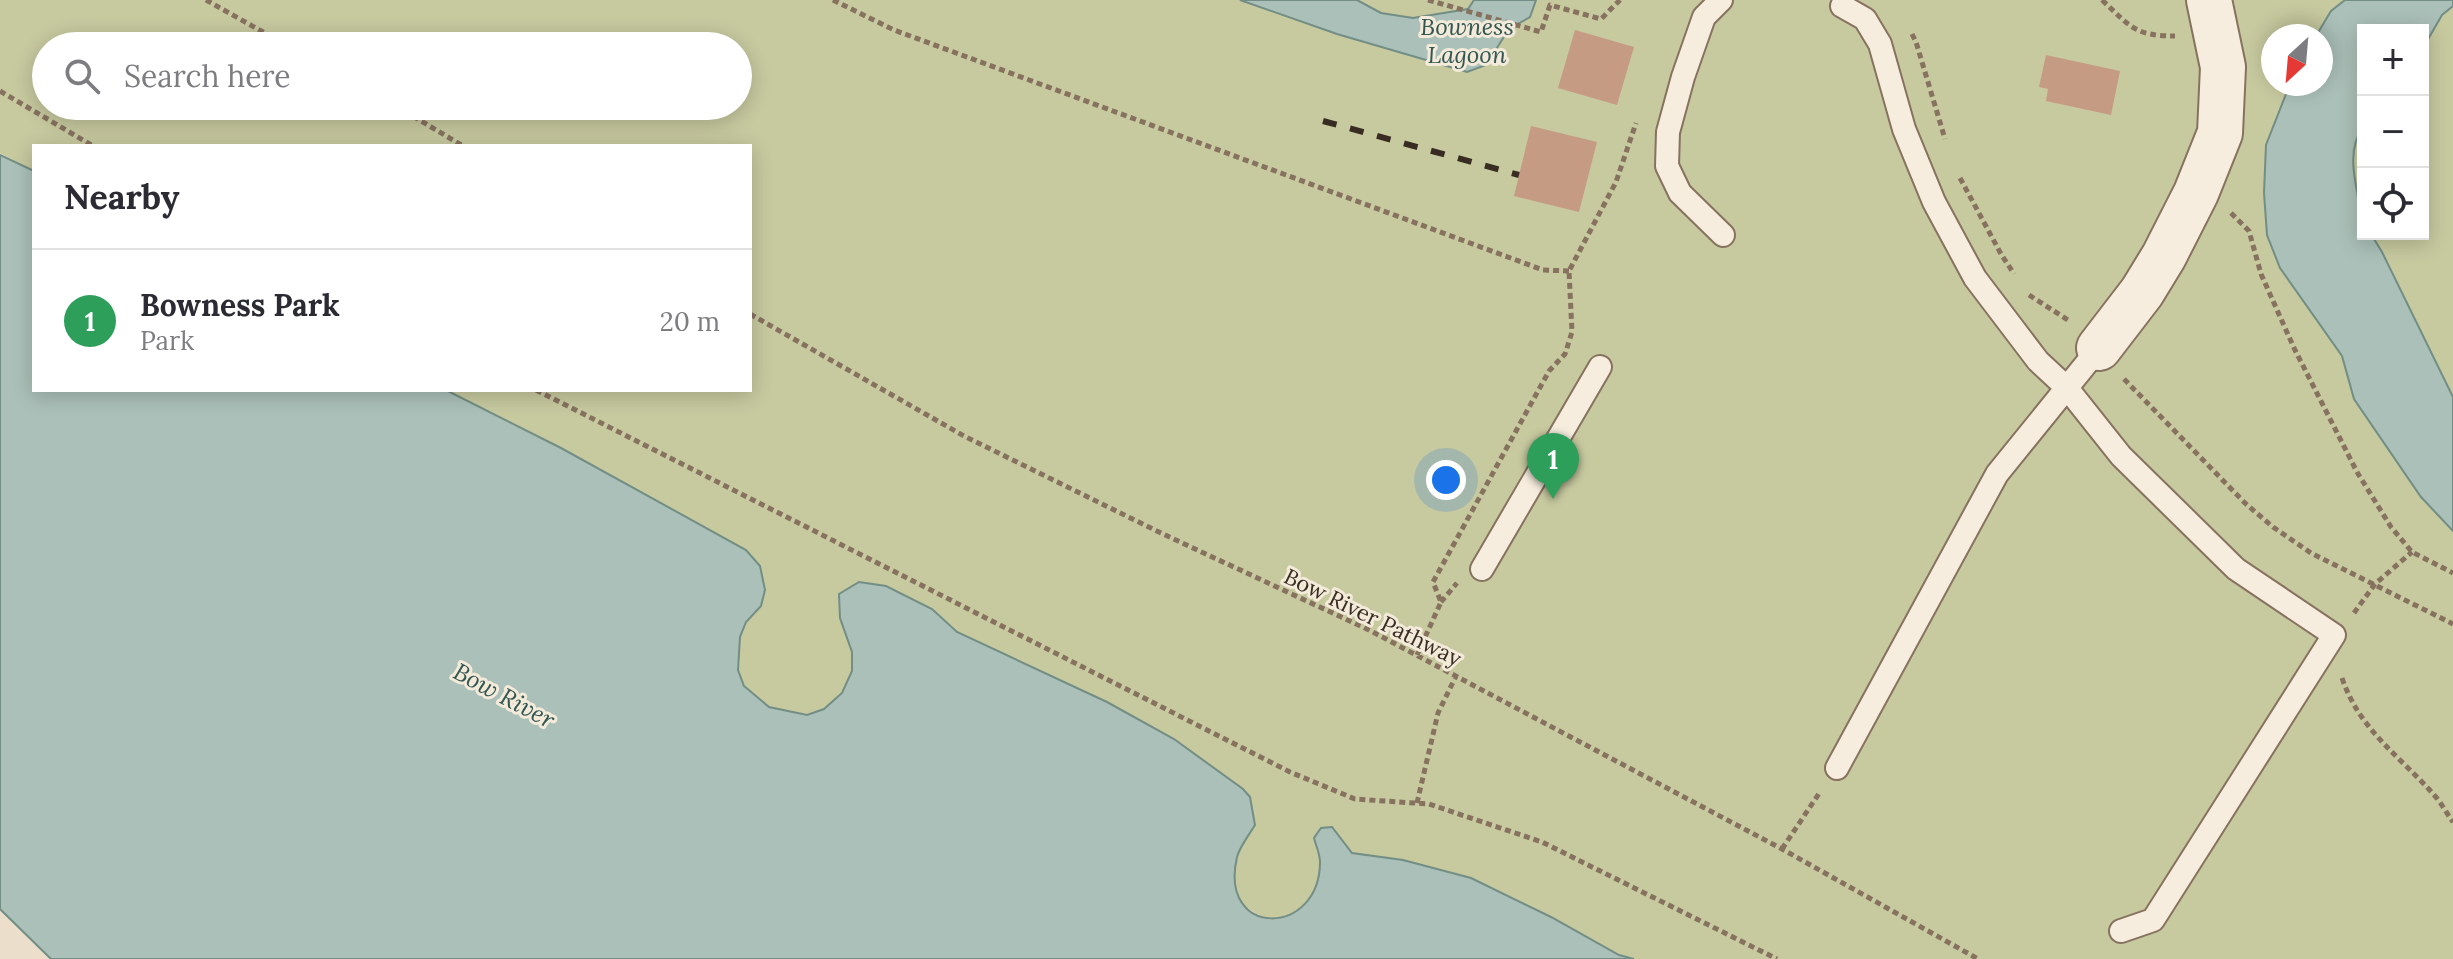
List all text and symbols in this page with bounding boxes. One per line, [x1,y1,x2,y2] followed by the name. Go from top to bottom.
[1420,11,1514,70] water label: Bowness Lagoon
[2261,24,2333,96] north arrow
[2357,24,2429,240] map controls
[2357,24,2429,96] button: +
[32,32,752,120] search box
[60,54,104,98] icon: search
[124,57,291,95] text: Search here
[2357,96,2429,168] button: −
[2357,168,2429,240] button: locate
[64,175,180,218] text: Nearby
[140,286,340,324] text: Bowness Park
[85,305,95,338] text: 1
[660,305,720,338] text: 20 m
[140,324,194,357] text: Park
[1527,433,1579,499] pin: 1
[1426,460,1466,500] your location
[1280,562,1467,672] street label: Bow River Pathway
[448,656,560,735] water label: Bow River

